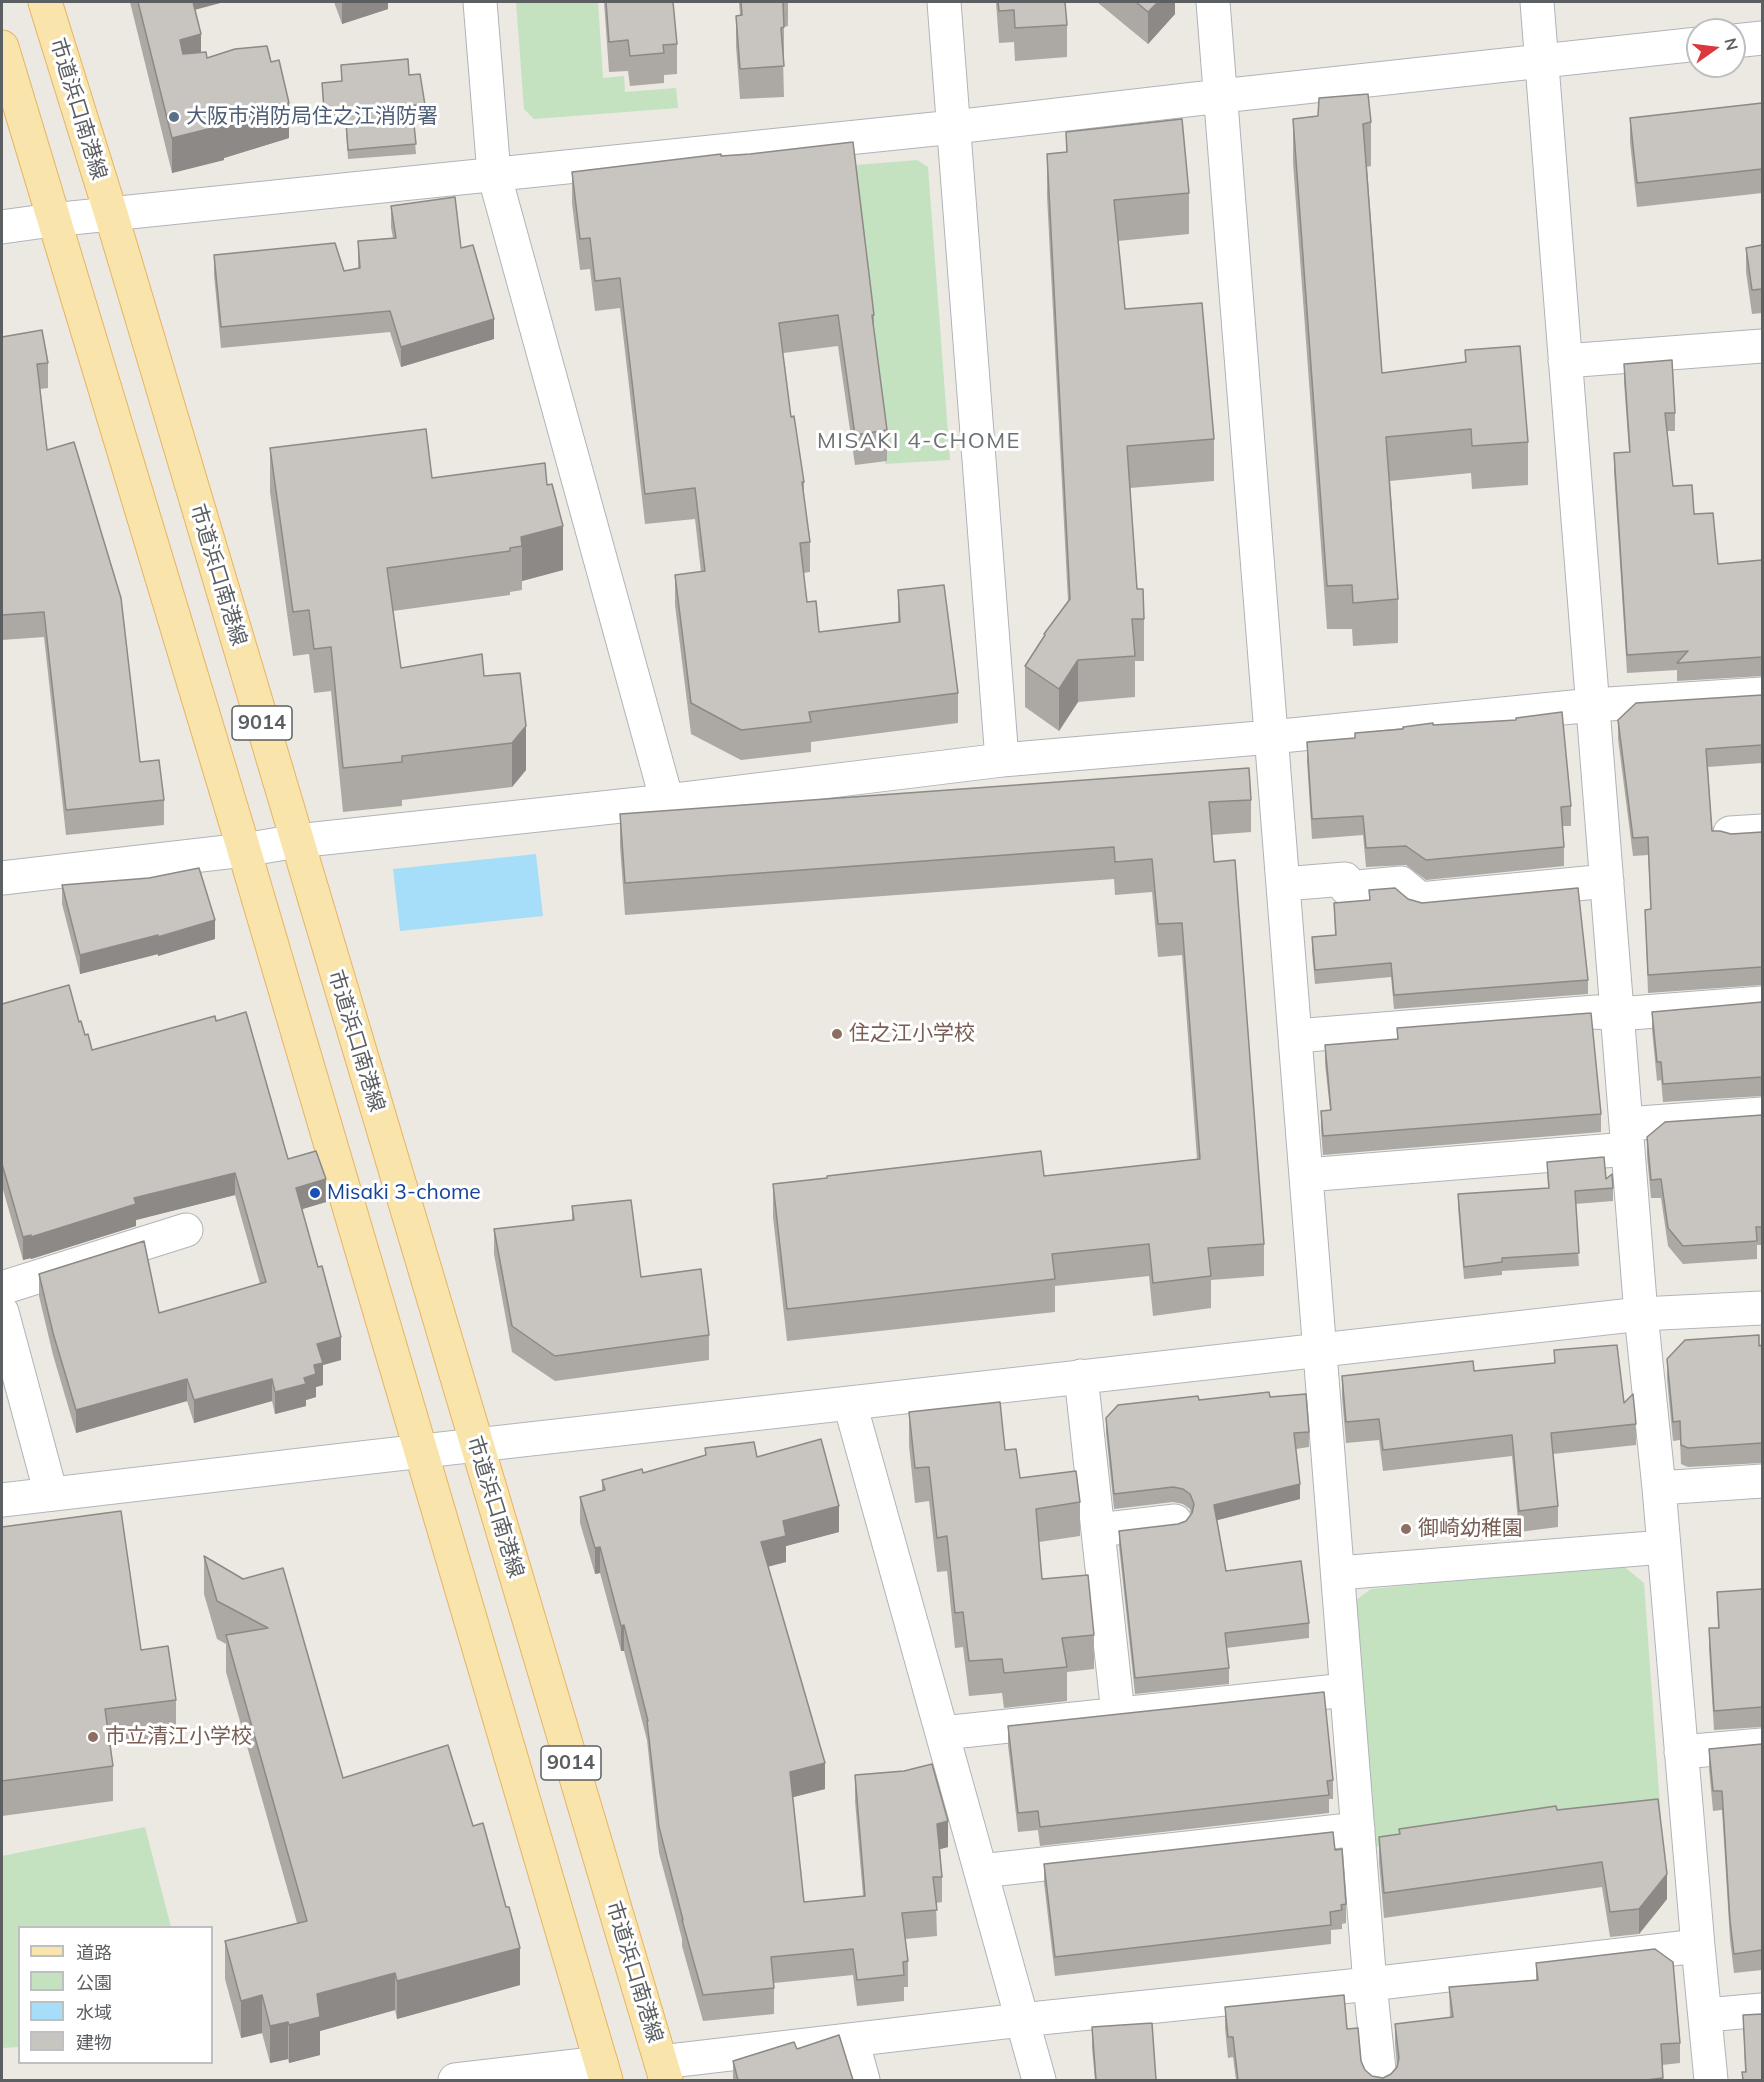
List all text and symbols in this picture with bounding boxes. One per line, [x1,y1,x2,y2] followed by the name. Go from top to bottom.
[1686,18,1746,78] north arrow
[44,35,112,183] street label: 市道浜口南港線
[1720,36,1743,52] text: N
[186,104,438,130] place label: 大阪市消防局住之江消防署
[167,110,181,124] marker: 大阪市消防局住之江消防署
[817,428,1021,454] district label: MISAKI 4-CHOME
[184,501,252,649] street label: 市道浜口南港線
[232,706,292,740] road number: 9014
[322,967,390,1115] street label: 市道浜口南港線
[849,1021,975,1047] place label: 住之江小学校
[830,1027,844,1041] marker: 住之江小学校
[327,1180,481,1206] place label: Misaki 3-chome
[308,1186,322,1200] marker: Misaki 3-chome
[461,1433,529,1581] street label: 市道浜口南港線
[1418,1516,1523,1542] place label: 御崎幼稚園
[1399,1522,1413,1536] marker: 御崎幼稚園
[105,1724,252,1750] place label: 市立清江小学校
[86,1730,100,1744] marker: 市立清江小学校
[541,1746,601,1780] road number: 9014
[600,1898,668,2046] street label: 市道浜口南港線
[18,1926,213,2064] legend
[76,1941,112,1964] text: 道路
[76,1971,112,1994] text: 公園
[76,2001,112,2024] text: 水域
[76,2031,112,2054] text: 建物

